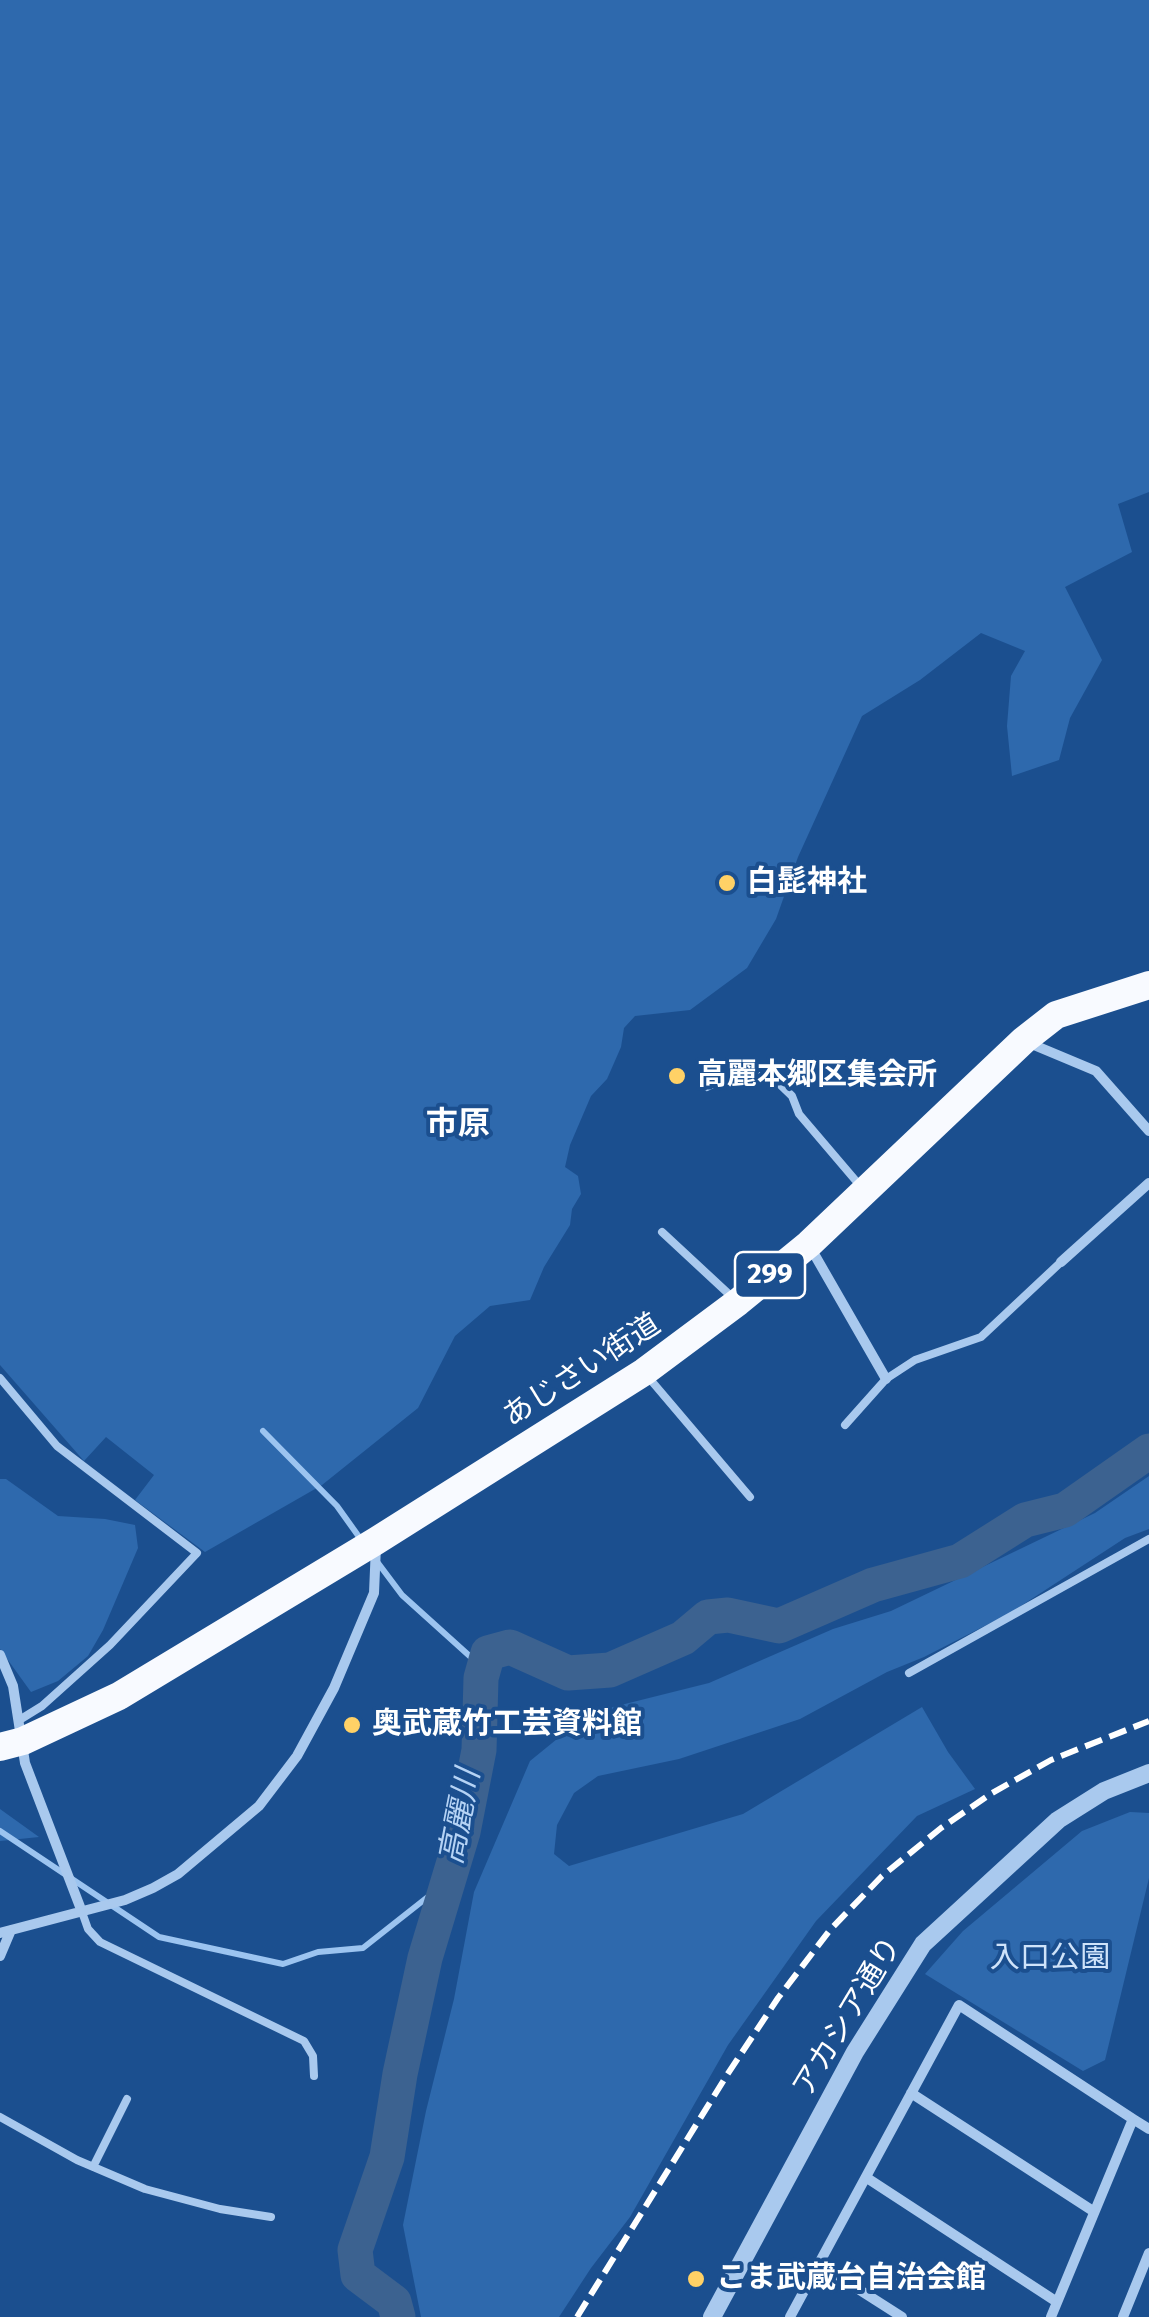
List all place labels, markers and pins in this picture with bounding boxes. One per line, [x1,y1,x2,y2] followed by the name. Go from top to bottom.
[747,865,867,901] place label: 白髭神社
[716,872,738,894] marker: 白髭神社
[697,1058,937,1094] place label: 高麗本郷区集会所
[666,1065,688,1087] marker: 高麗本郷区集会所
[372,1707,642,1743] place label: 奥武蔵竹工芸資料館
[341,1714,363,1736] marker: 奥武蔵竹工芸資料館
[716,2261,986,2297] place label: こま武蔵台自治会館
[685,2268,707,2290] marker: こま武蔵台自治会館

